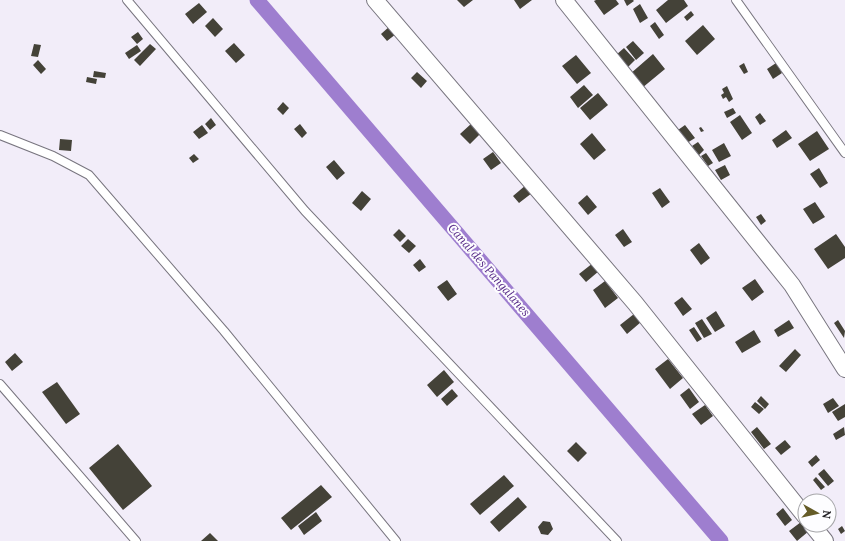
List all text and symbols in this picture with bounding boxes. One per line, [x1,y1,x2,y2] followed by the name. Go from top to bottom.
[445,220,534,319] water label: Canal des Pangalanes
[797,493,837,533] north arrow
[819,509,834,520] text: N

